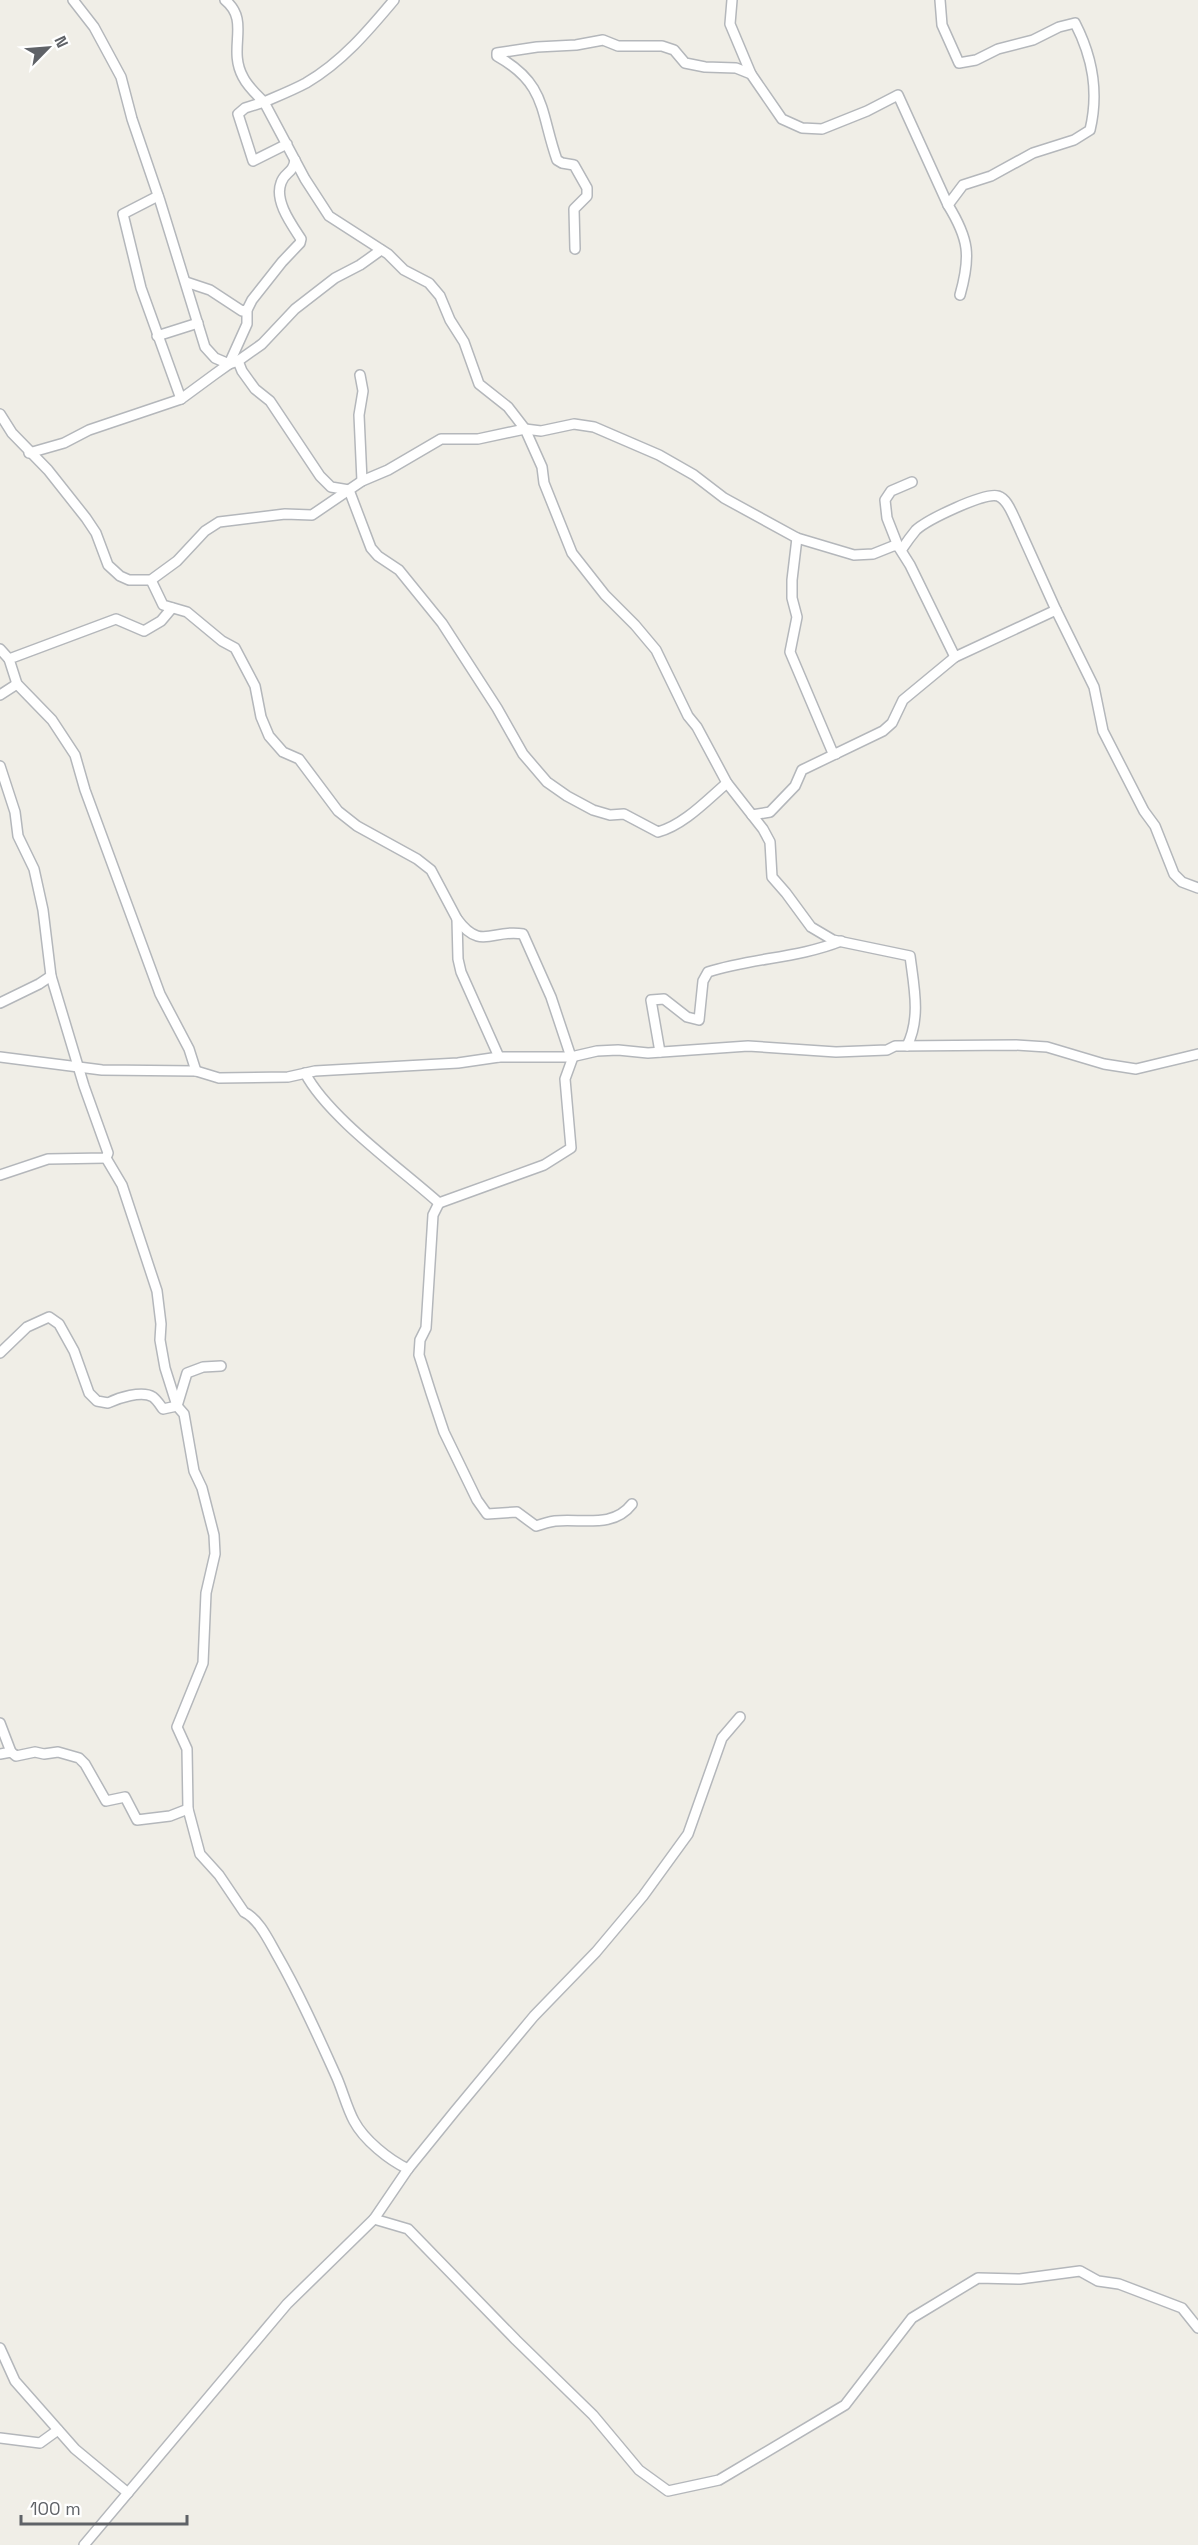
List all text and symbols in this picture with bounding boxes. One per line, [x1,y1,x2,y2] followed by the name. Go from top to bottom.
[18,18,78,78] north arrow
[49,33,73,51] text: N
[21,2488,188,2526] scale bar
[30,2497,81,2520] text: 100 m

